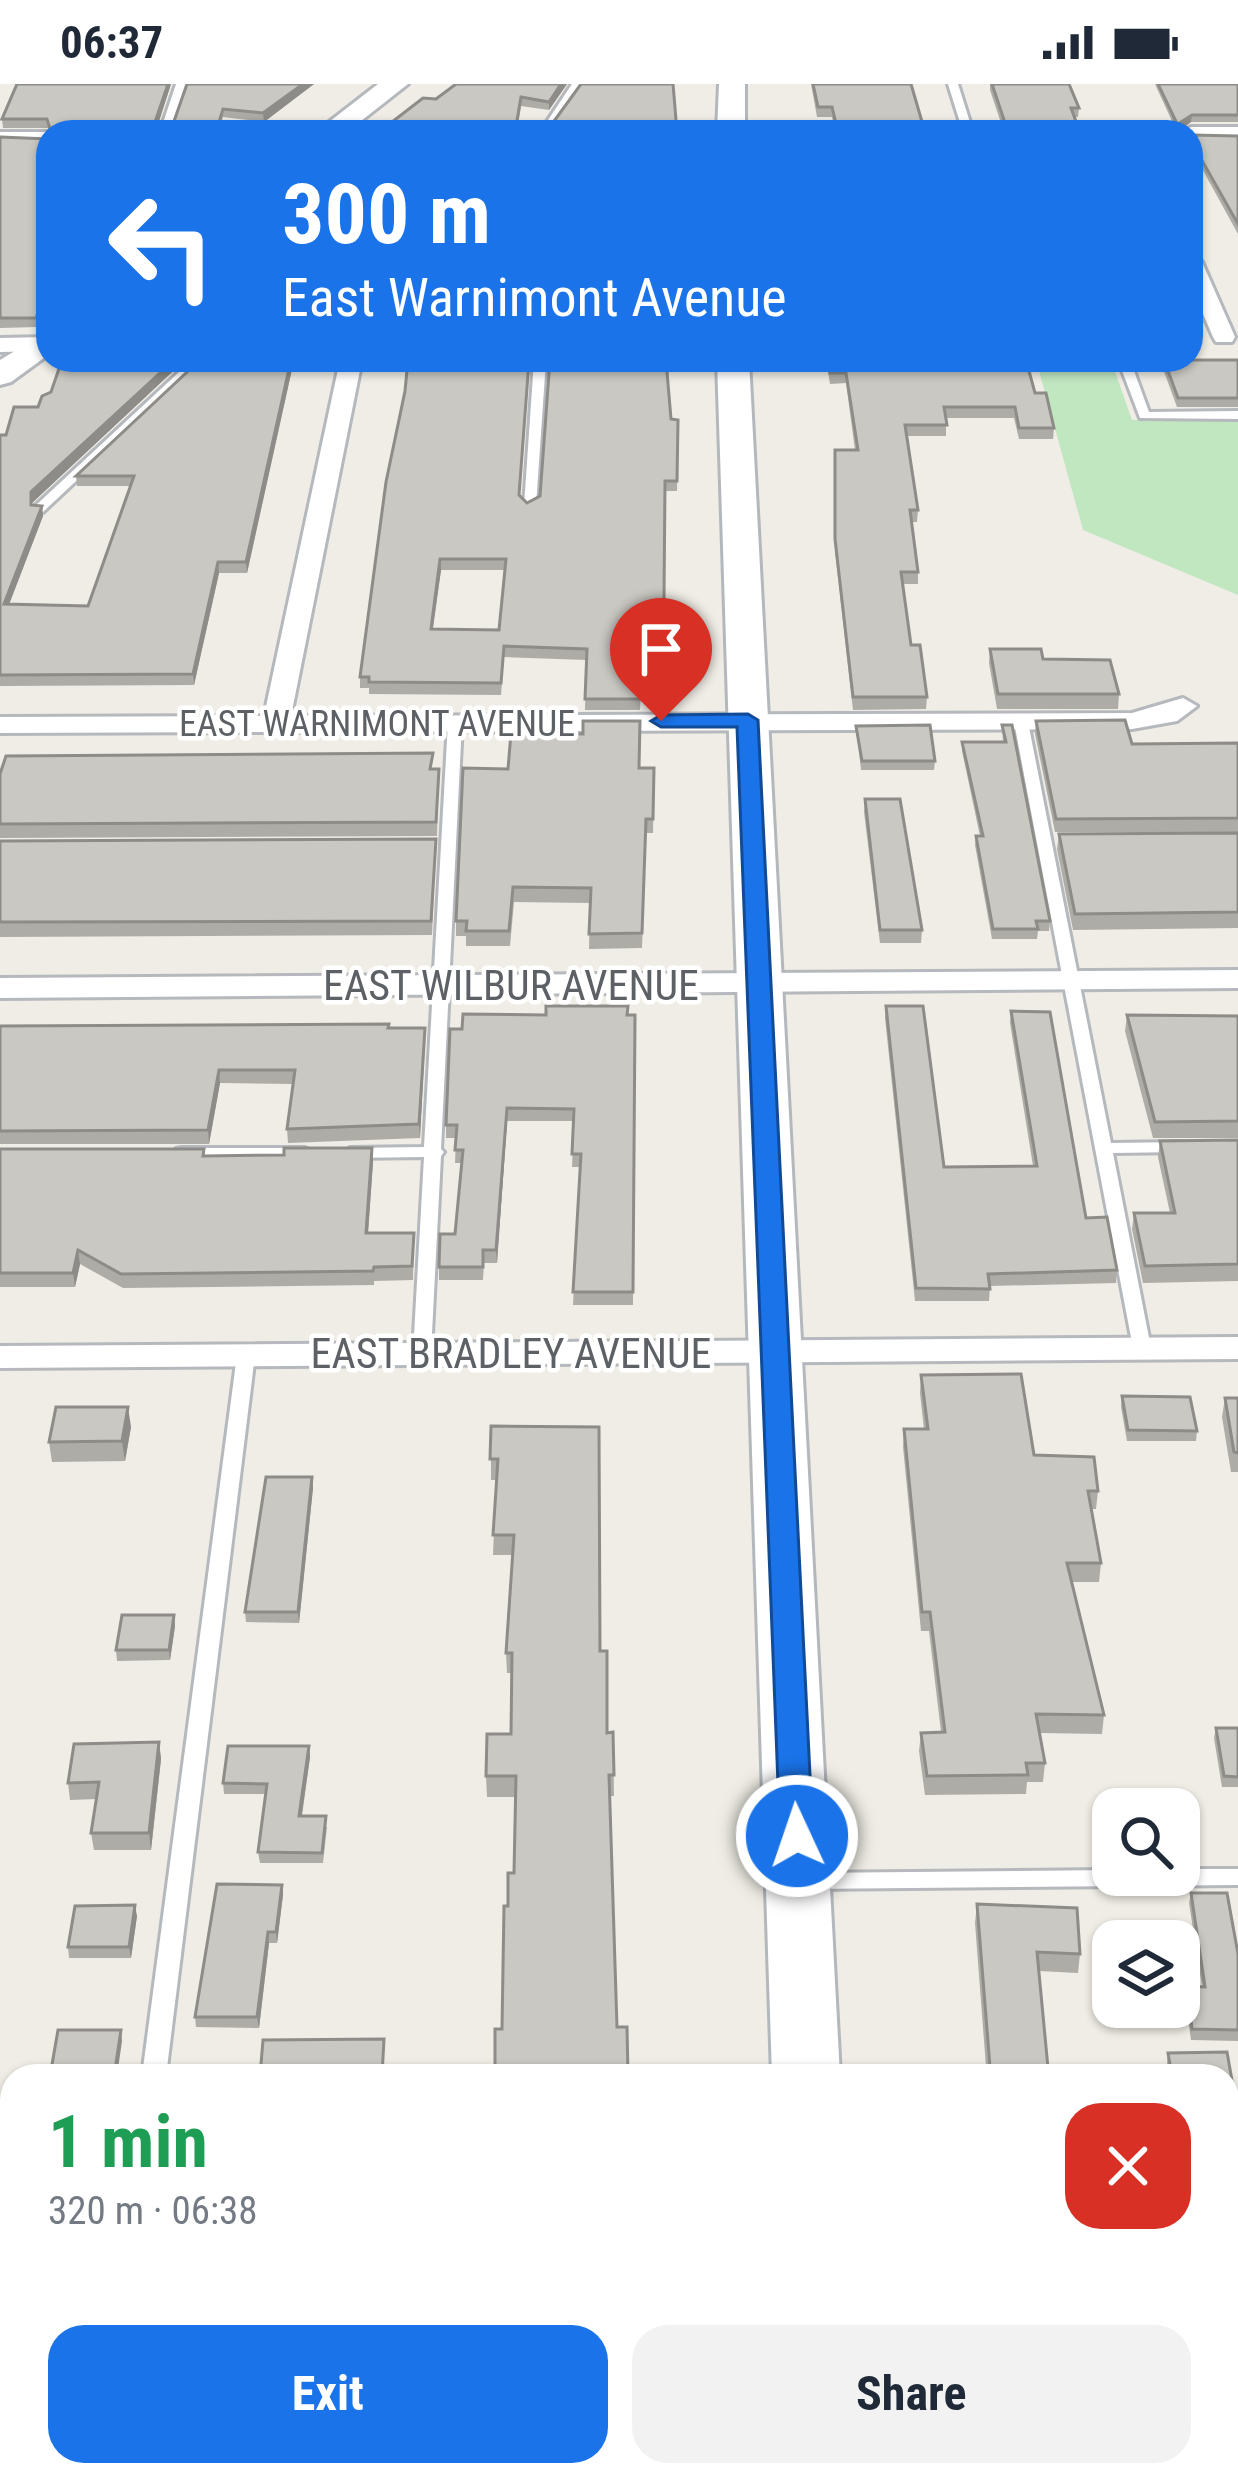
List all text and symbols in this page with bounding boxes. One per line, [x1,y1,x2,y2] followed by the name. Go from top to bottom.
[60,16,163,69] text: 06:37
[282,165,491,264] text: 300 m
[84,168,240,324] icon: left
[282,266,787,329] text: East Warnimont Avenue
[610,598,712,721] pin
[628,616,694,682] icon: arrive
[179,703,575,745] street label: EAST WARNIMONT AVENUE
[323,961,699,1010] street label: EAST WILBUR AVENUE
[311,1329,711,1378] street label: EAST BRADLEY AVENUE
[734,1773,860,1899] position arrow
[1092,1788,1200,2028] map controls
[1092,1788,1200,1896] button: search
[1092,1920,1200,2028] button: layers
[48,2100,208,2185] text: 1 min
[1065,2103,1191,2229] button: close
[48,2188,258,2234] text: 320 m · 06:38
[48,2325,608,2463] button: Exit
[632,2325,1191,2463] button: Share

